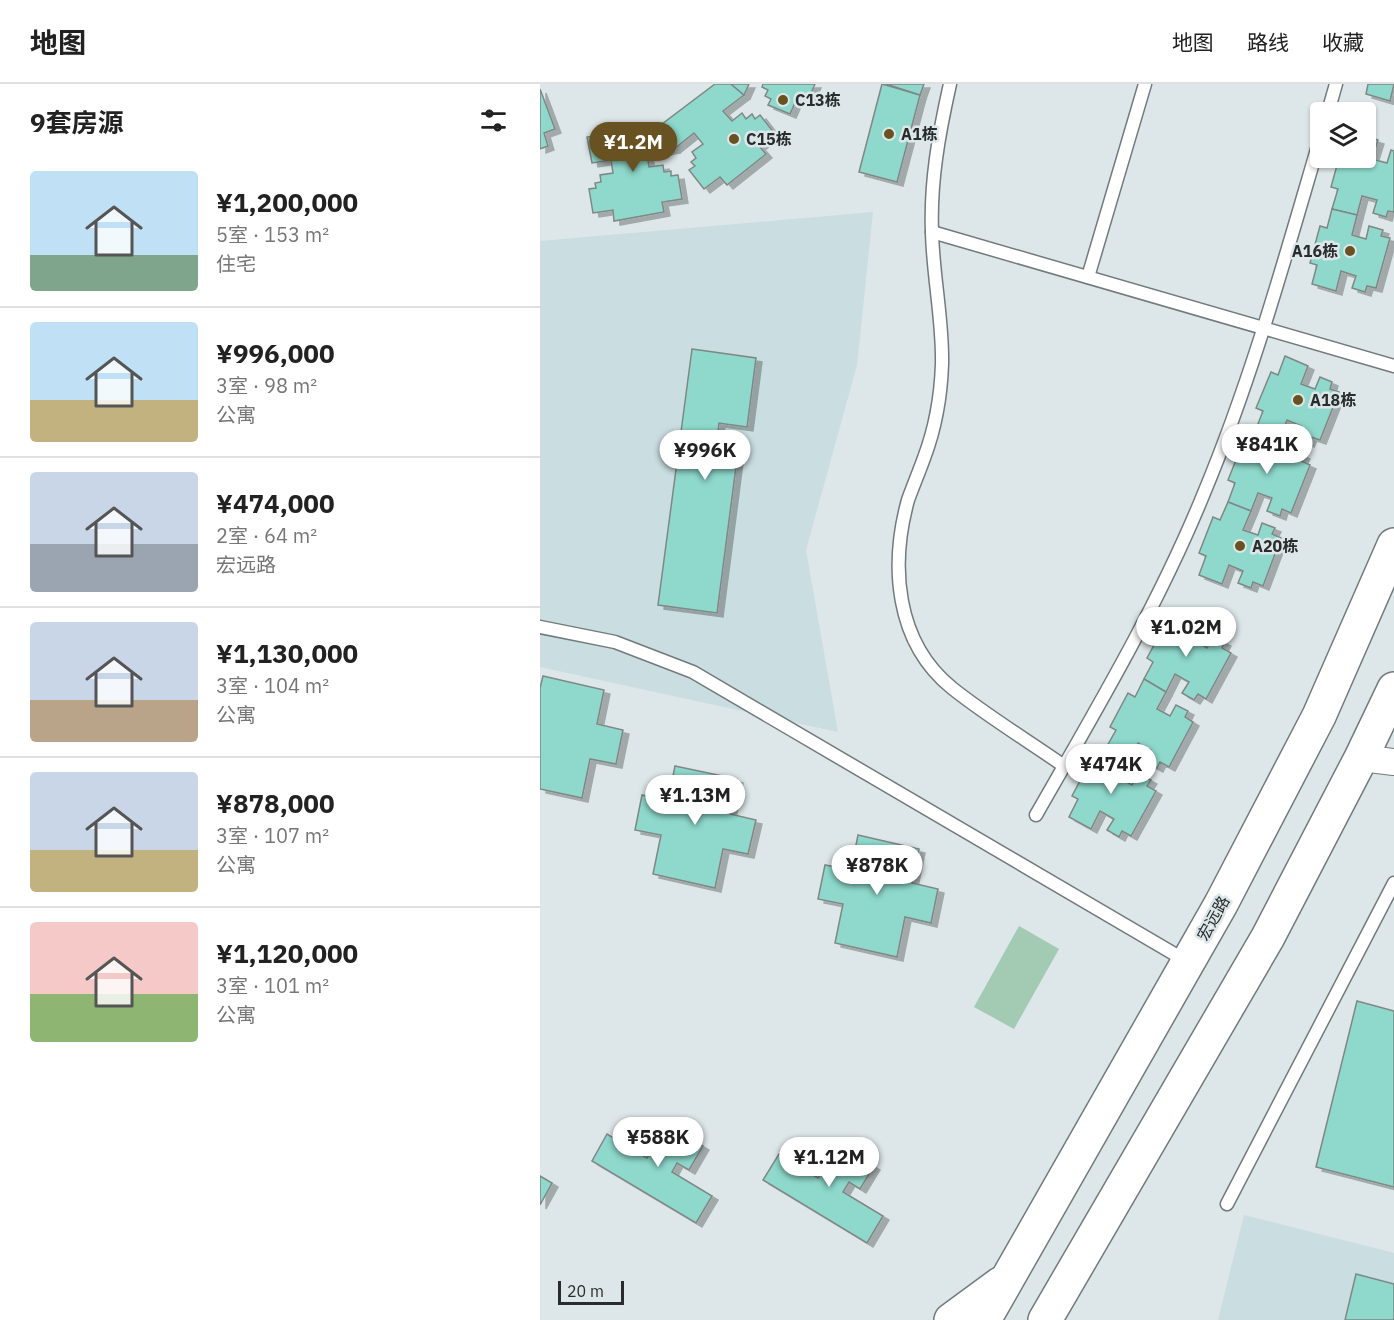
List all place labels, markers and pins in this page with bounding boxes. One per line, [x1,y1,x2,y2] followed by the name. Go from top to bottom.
[795,90,841,110] place label: C13栋
[776,93,790,107] marker: C13栋
[591,122,675,173] pin: ¥1.2M
[901,124,938,144] place label: A1栋
[882,127,896,141] marker: A1栋
[746,129,792,149] place label: C15栋
[727,132,741,146] marker: C15栋
[1292,241,1338,261] place label: A16栋
[1343,244,1357,258] marker: A16栋
[1310,390,1356,410] place label: A18栋
[1291,393,1305,407] marker: A18栋
[1225,424,1309,475] pin: ¥841K
[663,430,747,481] pin: ¥996K
[1252,536,1298,556] place label: A20栋
[1233,539,1247,553] marker: A20栋
[1137,607,1235,658] pin: ¥1.02M
[1069,744,1153,795] pin: ¥474K
[646,775,744,826] pin: ¥1.13M
[835,845,919,896] pin: ¥878K
[616,1117,700,1168] pin: ¥588K
[780,1137,878,1188] pin: ¥1.12M

